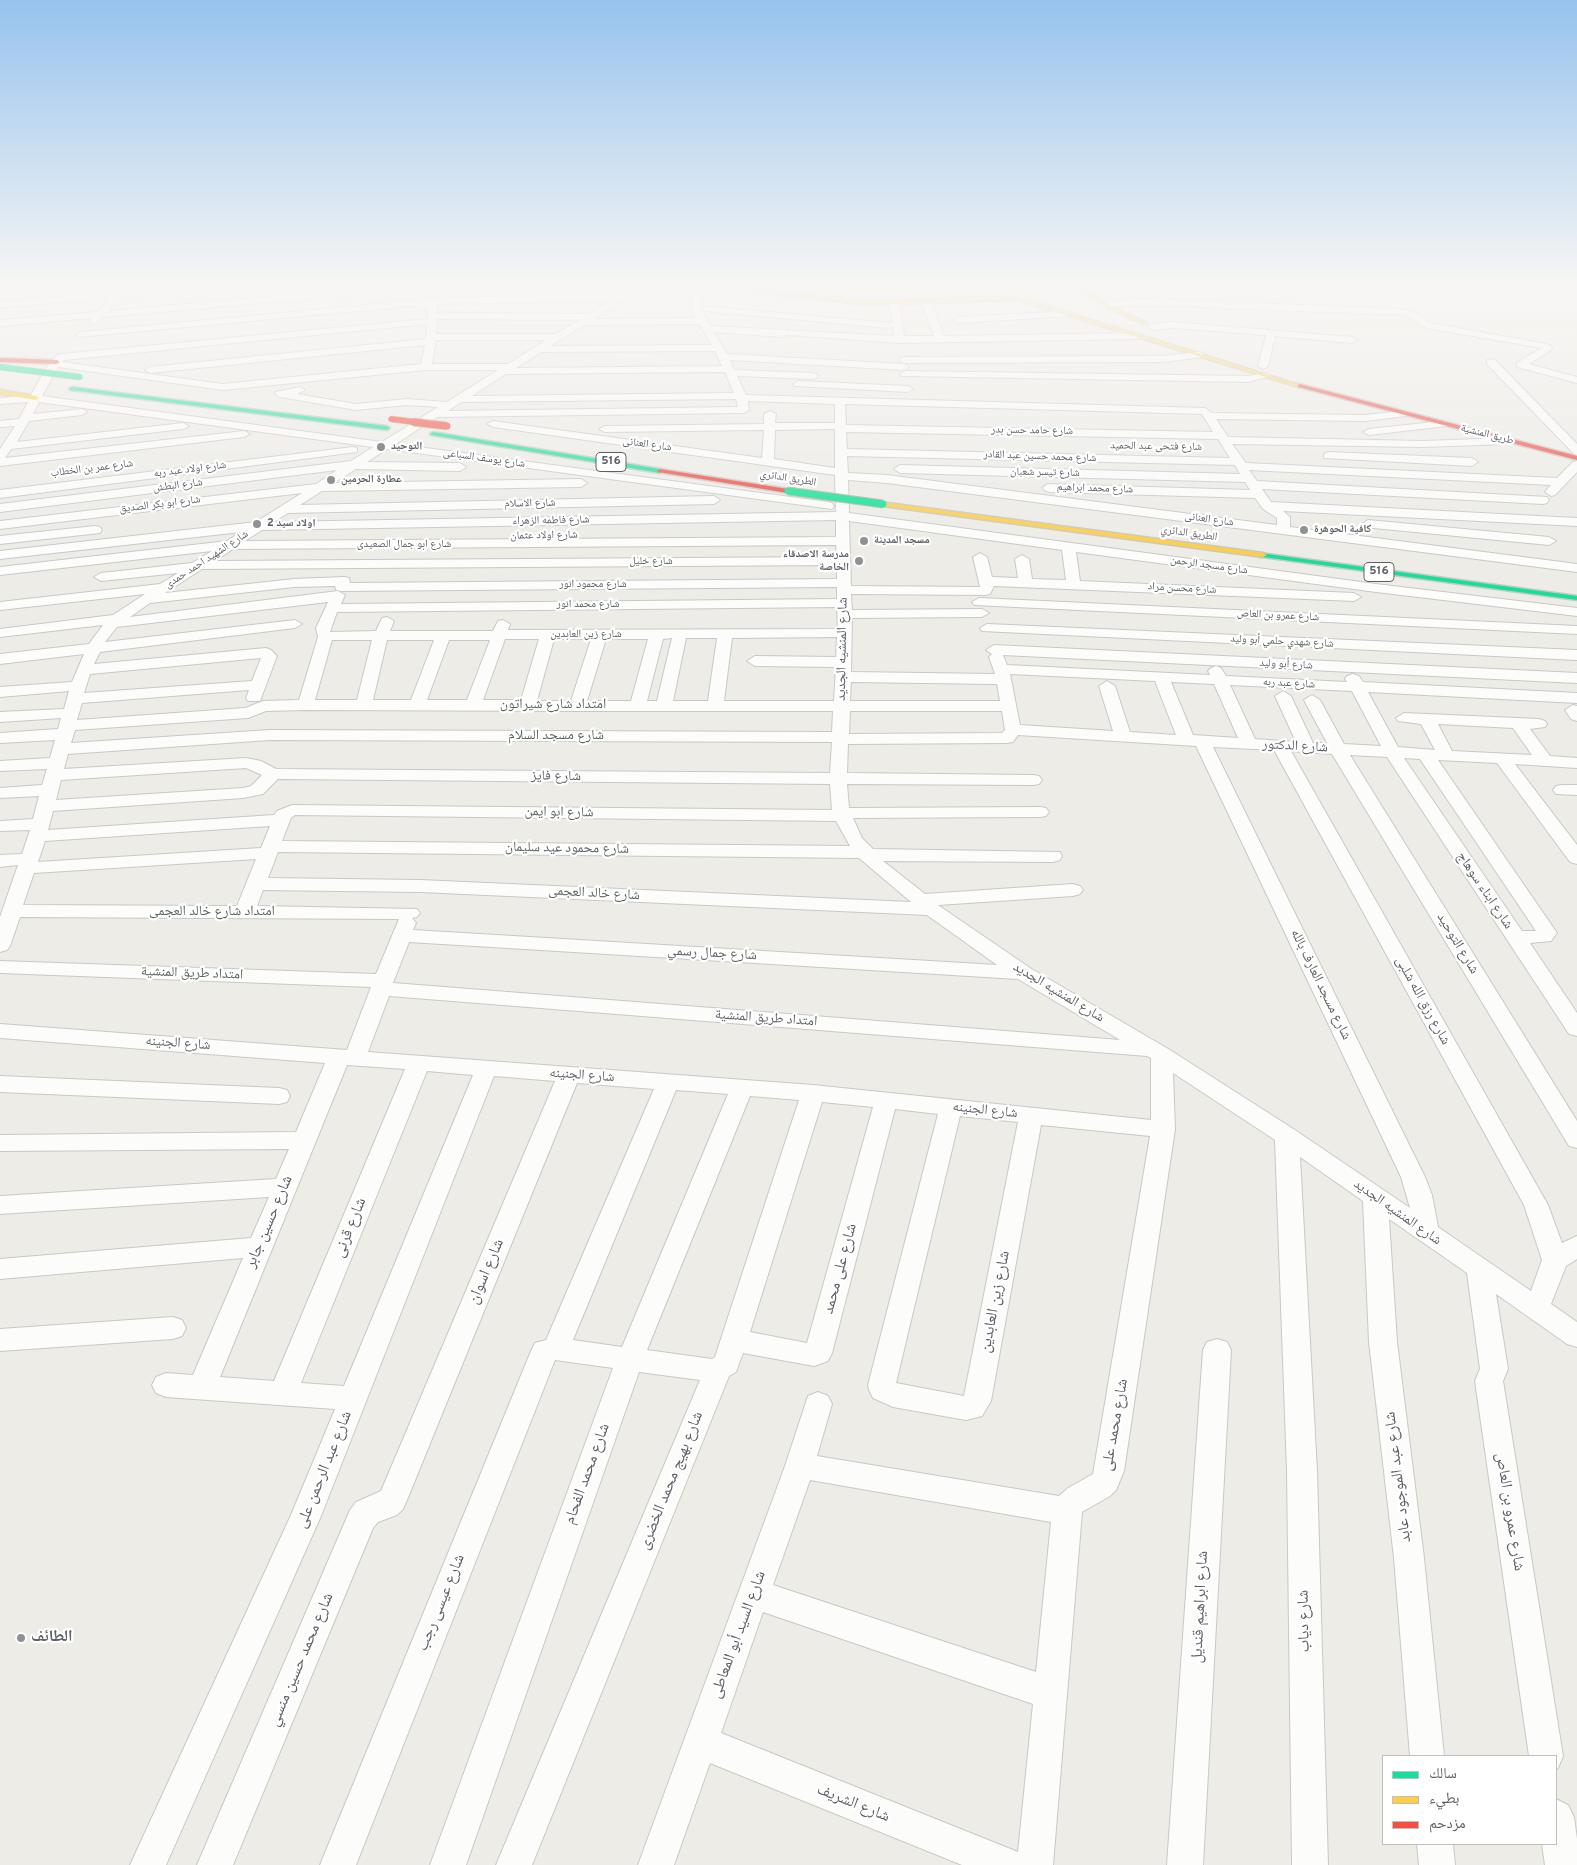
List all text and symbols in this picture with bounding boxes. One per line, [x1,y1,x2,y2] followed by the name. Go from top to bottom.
[1459,422,1515,448] street label: طريق المنشية
[991,424,1073,438] street label: شارع حامد حسن بدر
[622,435,672,455] street label: شارع العنانى
[391,440,422,454] place label: التوحيد
[1110,440,1202,454] street label: شارع فتحى عبد الحميد
[375,441,387,453] marker: التوحيد
[442,447,526,471] street label: شارع يوسف السباعى
[983,448,1097,466] street label: شارع محمد حسين عبد القادر
[596,452,626,472] road number: 516
[50,457,134,481] street label: شارع عمر بن الخطاب
[153,459,227,481] street label: شارع اولاد عبد ربه
[1010,466,1080,480] street label: شارع تيسر شعبان
[759,468,817,490] street label: الطريق الدائري
[341,473,402,487] place label: عطارة الحرمين
[325,474,337,486] marker: عطارة الحرمين
[152,476,204,496] street label: شارع البطش
[1057,481,1133,497] street label: شارع محمد ابراهيم
[119,493,201,517] street label: شارع ابو بكر الصديق
[504,497,556,511] street label: شارع الاسلام
[1184,510,1234,530] street label: شارع العنانى
[512,514,590,528] street label: شارع فاطمه الزهراء
[267,517,316,531] place label: اولاد سيد 2
[251,518,263,530] marker: اولاد سيد 2
[1314,523,1371,537] place label: كافية الحوهرة
[1160,524,1218,544] street label: الطريق الدائري
[1298,524,1310,536] marker: كافية الحوهرة
[163,528,251,592] street label: شارع الشهيد احمد حمدى
[510,529,578,543] street label: شارع اولاد عثمان
[874,534,930,548] place label: مسجد المدينة
[858,535,870,547] marker: مسجد المدينة
[357,538,451,552] street label: شارع ابو جمال الصعيدى
[783,548,849,574] place label: مدرسة الاصدقاء الخاصة
[1169,554,1249,578] street label: شارع مسجد الرحمن
[629,555,673,569] street label: شارع خليل
[853,555,865,567] marker: مدرسة الاصدقاء الخاصة
[1364,562,1394,582] road number: 516
[559,578,627,592] street label: شارع محمود انور
[1147,581,1217,597] street label: شارع محسن مراد
[834,597,852,701] street label: شارع المنشيه الجديد
[556,598,620,612] street label: شارع محمد انور
[1237,607,1319,625] street label: شارع عمرو بن العاص
[550,628,622,642] street label: شارع زين العابدين
[1230,633,1334,651] street label: شارع شهدي حلمي أبو وليد
[1259,657,1313,673] street label: شارع أبو وليد
[1263,676,1315,692] street label: شارع عبد ربه
[500,697,606,713] street label: امتداد شارع شيراتون
[508,728,604,744] street label: شارع مسجد السلام
[1262,737,1328,757] street label: شارع الدكتور
[531,768,581,786] street label: شارع فايز
[524,804,594,822] street label: شارع ابو ايمن
[505,840,629,858] street label: شارع محمود عيد سليمان
[1452,849,1516,933] street label: شارع ابناء سوهاج
[548,883,640,905] street label: شارع خالد العجمى
[149,904,275,920] street label: امتداد شارع خالد العجمى
[1432,910,1482,978] street label: شارع التوحيد
[1286,927,1354,1043] street label: شارع مسجد العارف بالله
[667,943,757,965] street label: شارع جمال رسمي
[1391,954,1453,1048] street label: شارع رزق الله شلبى
[1009,959,1107,1027] street label: شارع المنشيه الجديد
[140,964,244,984] street label: امتداد طريق المنشية
[714,1007,818,1031] street label: امتداد طريق المنشية
[145,1033,211,1055] street label: شارع الجنينه
[549,1065,615,1087] street label: شارع الجنينه
[952,1099,1018,1123] street label: شارع الجنينه
[242,1173,298,1271] street label: شارع حسين جابر
[1350,1176,1444,1250] street label: شارع المنشيه الجديد
[330,1195,372,1261] street label: شارع قرنى
[820,1222,862,1316] street label: شارع على محمد
[465,1236,509,1308] street label: شارع اسوان
[977,1249,1015,1355] street label: شارع زين العابدين
[1098,1378,1134,1472] street label: شارع محمد على
[293,1409,357,1531] street label: شارع عبد الرحمن على
[635,1409,709,1553] street label: شارع بهيج محمد الخضرى
[1381,1410,1417,1544] street label: شارع عبد الموجود عابد
[561,1421,615,1527] street label: شارع محمد الفحام
[1490,1451,1528,1573] street label: شارع عمرو بن العاص
[1188,1550,1214,1664] street label: شارع ابراهيم قنديل
[414,1552,470,1654] street label: شارع عيسى رجب
[707,1568,771,1702] street label: شارع السيد أبو المعاطى
[1295,1589,1315,1653] street label: شارع دياب
[265,1590,339,1730] street label: شارع محمد حسين منسي
[31,1628,73,1648] place label: الطائف
[15,1632,27,1644] marker: الطائف
[1382,1755,1557,1845] legend
[1429,1765,1457,1784] text: سالك
[814,1781,892,1827] street label: شارع الشريف
[1429,1790,1459,1809] text: بطيء
[1429,1815,1466,1834] text: مزدحم

